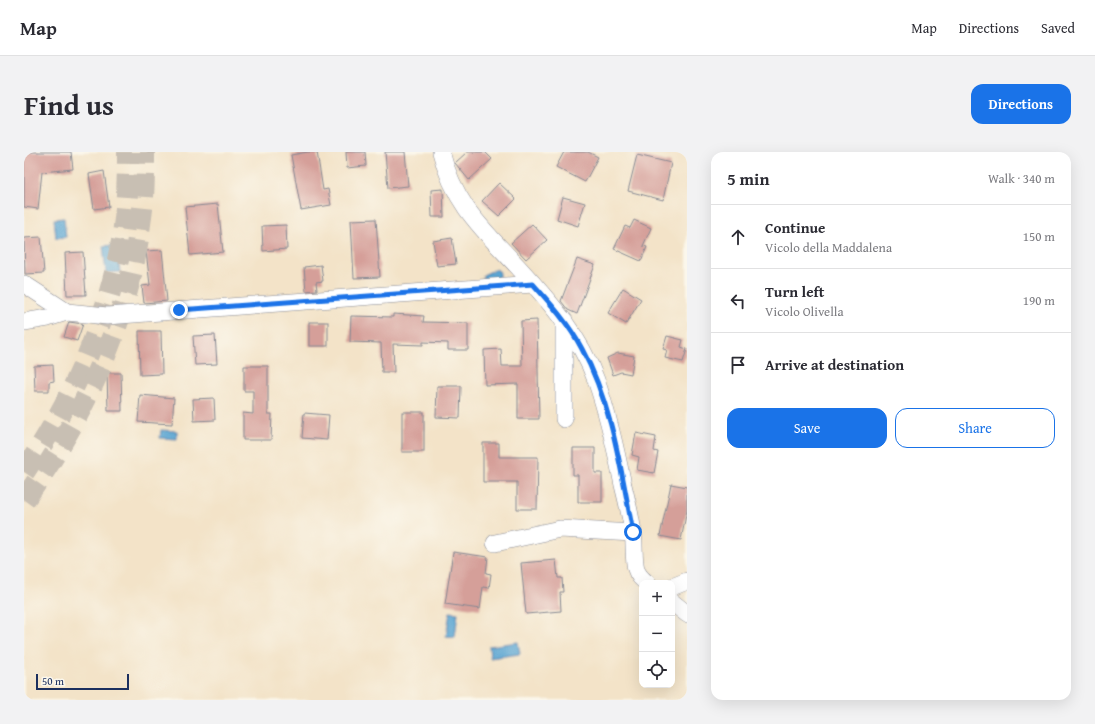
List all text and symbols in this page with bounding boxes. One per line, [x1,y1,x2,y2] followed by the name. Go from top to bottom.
[20,14,57,42] text: Map
[911,18,937,38] text: Map
[959,18,1019,38] text: Directions
[1041,18,1075,38] text: Saved
[24,84,114,125] text: Find us
[971,84,1071,124] button: Directions
[727,166,769,191] text: 5 min
[988,169,1055,188] text: Walk · 340 m
[765,217,826,238] text: Continue
[727,226,749,248] icon: ahead
[1023,227,1055,246] text: 150 m
[765,238,892,257] text: Vicolo della Maddalena
[765,281,824,302] text: Turn left
[727,290,749,312] icon: left
[1023,291,1055,310] text: 190 m
[170,301,188,319] route end
[765,302,844,321] text: Vicolo Olivella
[727,354,749,376] icon: arrive
[765,354,904,375] text: Arrive at destination
[727,408,887,448] button: Save
[895,408,1055,448] button: Share
[624,523,642,541] route start
[639,580,675,688] map controls
[639,580,675,616] button: +
[639,616,675,652] button: −
[639,652,675,688] button: locate
[36,672,129,691] scale bar
[42,673,64,689] text: 50 m

